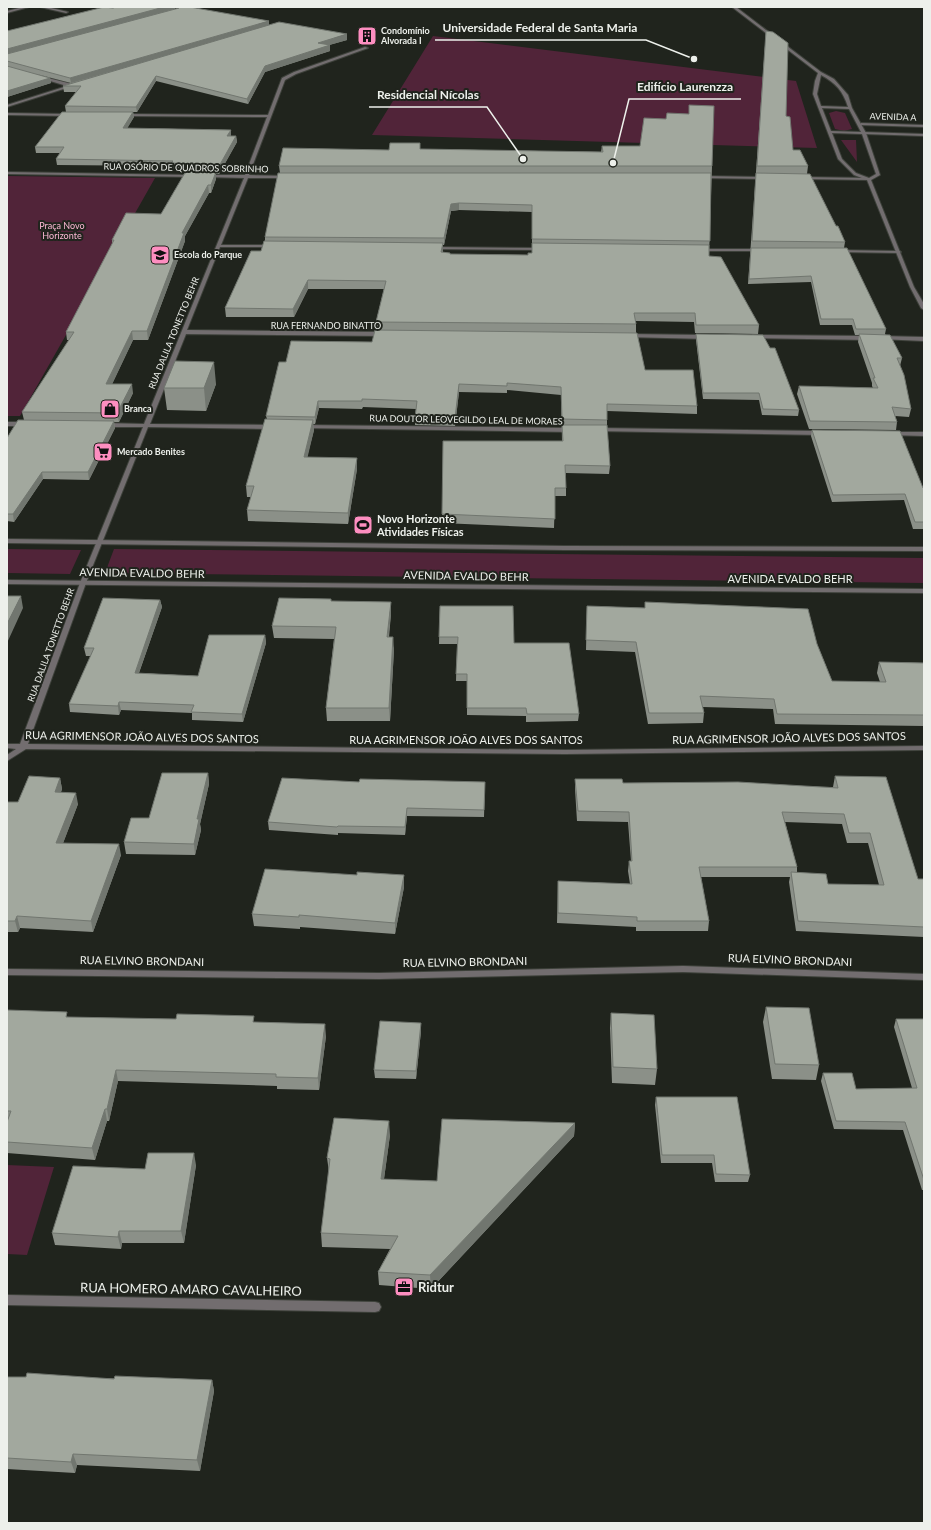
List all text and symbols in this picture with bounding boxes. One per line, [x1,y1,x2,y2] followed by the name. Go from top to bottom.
[435,16,646,40] callout: Universidade Federal de Santa Maria
[443,20,637,35] text: Universidade Federal de Santa Maria
[356,25,378,47] building icon: Condomínio Alvorada I
[380,25,430,46] place label: Condomínio Alvorada I
[629,75,741,99] callout: Edifício Laurenzza
[637,79,733,94] text: Edifício Laurenzza
[369,83,487,107] callout: Residencial Nícolas
[377,87,479,102] text: Residencial Nícolas
[869,110,918,123] street label: AVENIDA A
[103,161,269,174] street label: RUA OSÓRIO DE QUADROS SOBRINHO
[39,220,85,241] park label: Praça Novo Horizonte
[149,244,171,266] school or university icon: Escola do Parque
[174,249,242,260] place label: Escola do Parque
[146,275,201,391] street label: RUA DALILA TONETTO BEHR
[271,320,381,331] street label: RUA FERNANDO BINATTO
[99,398,121,420] shop icon: Branca
[124,403,152,414] place label: Branca
[369,412,563,427] street label: RUA DOUTOR LEOVEGILDO LEAL DE MORAES
[92,441,114,463] supermarket icon: Mercado Benites
[117,446,185,457] place label: Mercado Benites
[376,512,464,538] place label: Novo Horizonte Atividades Físicas
[352,514,374,536] sports icon: Novo Horizonte Atividades Físicas
[79,565,205,580] street label: AVENIDA EVALDO BEHR
[403,568,529,583] street label: AVENIDA EVALDO BEHR
[727,572,853,585] street label: AVENIDA EVALDO BEHR
[25,586,76,703] street label: RUA DALILA TONETTO BEHR
[25,728,259,745] street label: RUA AGRIMENSOR JOÃO ALVES DOS SANTOS
[672,729,906,746] street label: RUA AGRIMENSOR JOÃO ALVES DOS SANTOS
[349,733,583,746] street label: RUA AGRIMENSOR JOÃO ALVES DOS SANTOS
[728,951,852,968] street label: RUA ELVINO BRONDANI
[80,953,204,968] street label: RUA ELVINO BRONDANI
[403,954,527,969] street label: RUA ELVINO BRONDANI
[393,1276,415,1298] office icon: Ridtur
[80,1279,302,1299] street label: RUA HOMERO AMARO CAVALHEIRO
[418,1279,454,1295] place label: Ridtur

